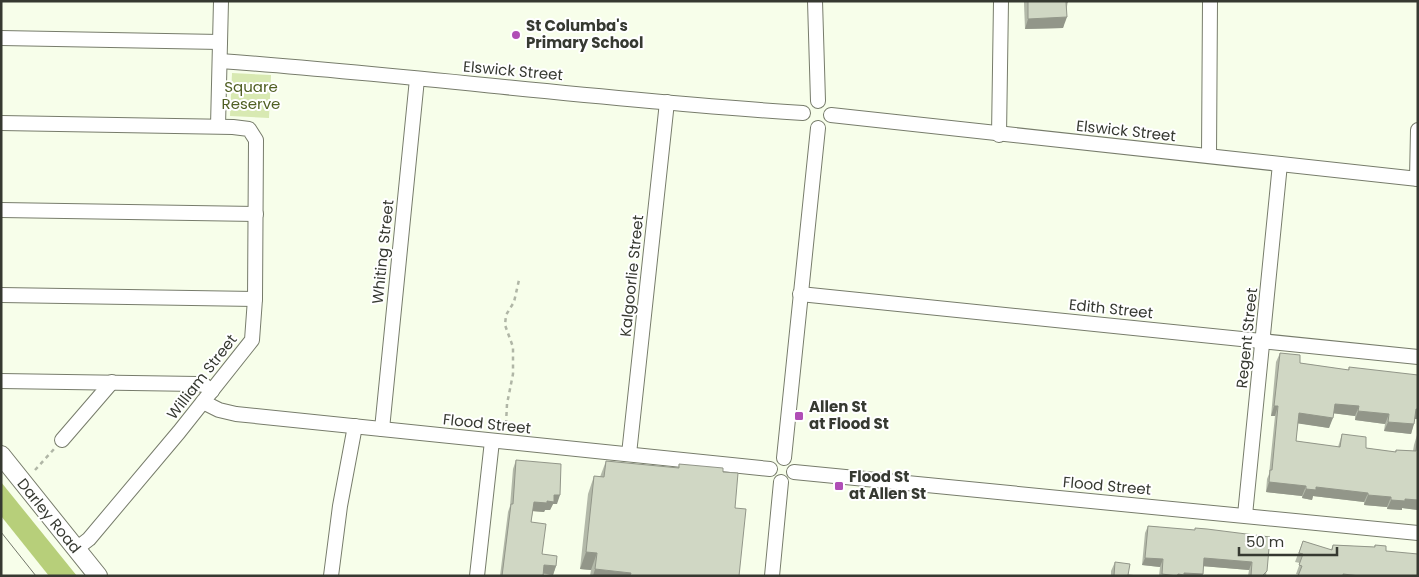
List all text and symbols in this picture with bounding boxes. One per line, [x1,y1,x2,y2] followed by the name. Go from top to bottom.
[526,15,643,53] place label: St Columba's Primary School
[510,29,522,41] marker: St Columba's Primary School
[462,56,564,85] street label: Elswick Street
[222,76,280,114] park label: Square Reserve
[1075,115,1177,146] street label: Elswick Street
[367,199,398,305] street label: Whiting Street
[615,214,648,338] street label: Kalgoorlie Street
[1231,287,1262,389] street label: Regent Street
[1068,294,1154,323] street label: Edith Street
[162,330,242,424] street label: William Street
[809,396,889,434] place label: Allen St at Flood St
[442,408,532,439] street label: Flood Street
[793,410,805,422] marker: Allen St at Flood St
[849,466,926,504] place label: Flood St at Allen St
[1062,471,1152,500] street label: Flood Street
[13,474,86,558] street label: Darley Road
[833,480,845,492] marker: Flood St at Allen St
[1239,524,1336,556] scale bar
[1246,531,1284,552] text: 50 m

